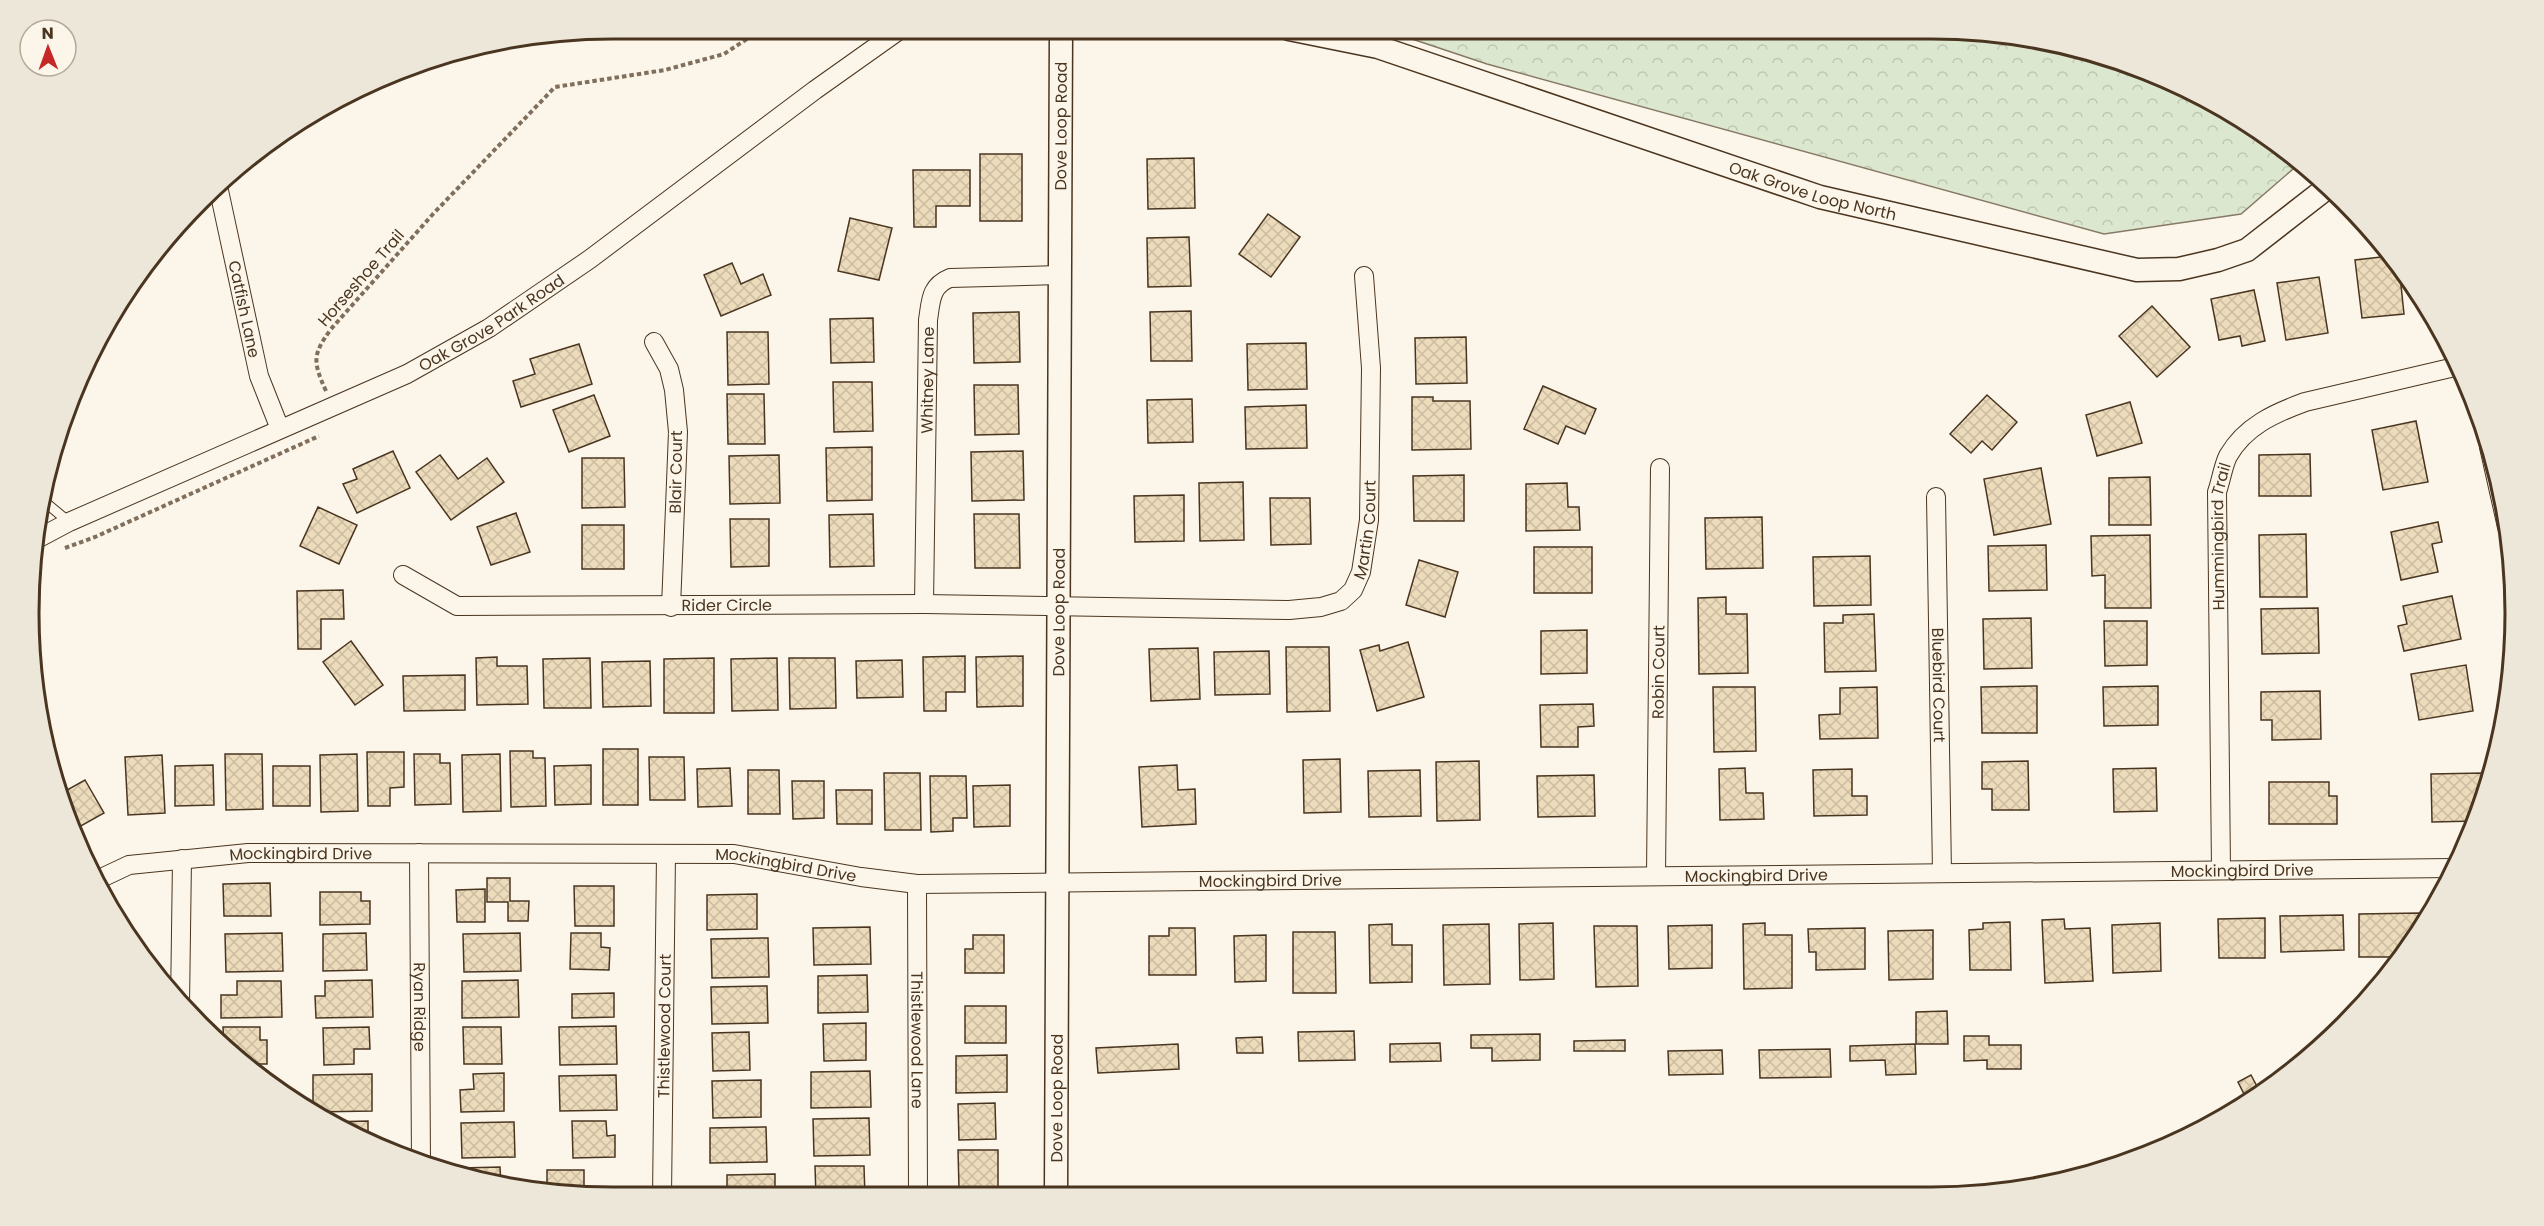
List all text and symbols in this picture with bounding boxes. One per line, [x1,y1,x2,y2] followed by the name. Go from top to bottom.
[18,18,78,78] north arrow
[42,22,54,45] text: N
[1049,62,1072,191] street label: Dove Loop Road
[1726,155,1899,226] street label: Oak Grove Loop North
[312,224,410,332] street label: Horseshoe Trail
[223,258,266,360] street label: Catfish Lane
[414,268,569,377] street label: Oak Grove Park Road
[915,326,939,434] street label: Whitney Lane
[664,430,688,514] street label: Blair Court
[2205,459,2236,610] street label: Hummingbird Trail
[1348,480,1381,583] street label: Martin Court
[1047,547,1070,677] street label: Dove Loop Road
[681,593,772,617] street label: Rider Circle
[1646,625,1670,719] street label: Robin Court
[1927,628,1951,743] street label: Bluebird Court
[228,841,372,866] street label: Mockingbird Drive
[715,842,858,887] street label: Mockingbird Drive
[2171,858,2314,882] street label: Mockingbird Drive
[1685,863,1828,888] street label: Mockingbird Drive
[1199,868,1342,893] street label: Mockingbird Drive
[652,954,676,1098] street label: Thistlewood Court
[408,962,432,1052] street label: Ryan Ridge
[906,971,929,1109] street label: Thistlewood Lane
[1045,1033,1068,1163] street label: Dove Loop Road

